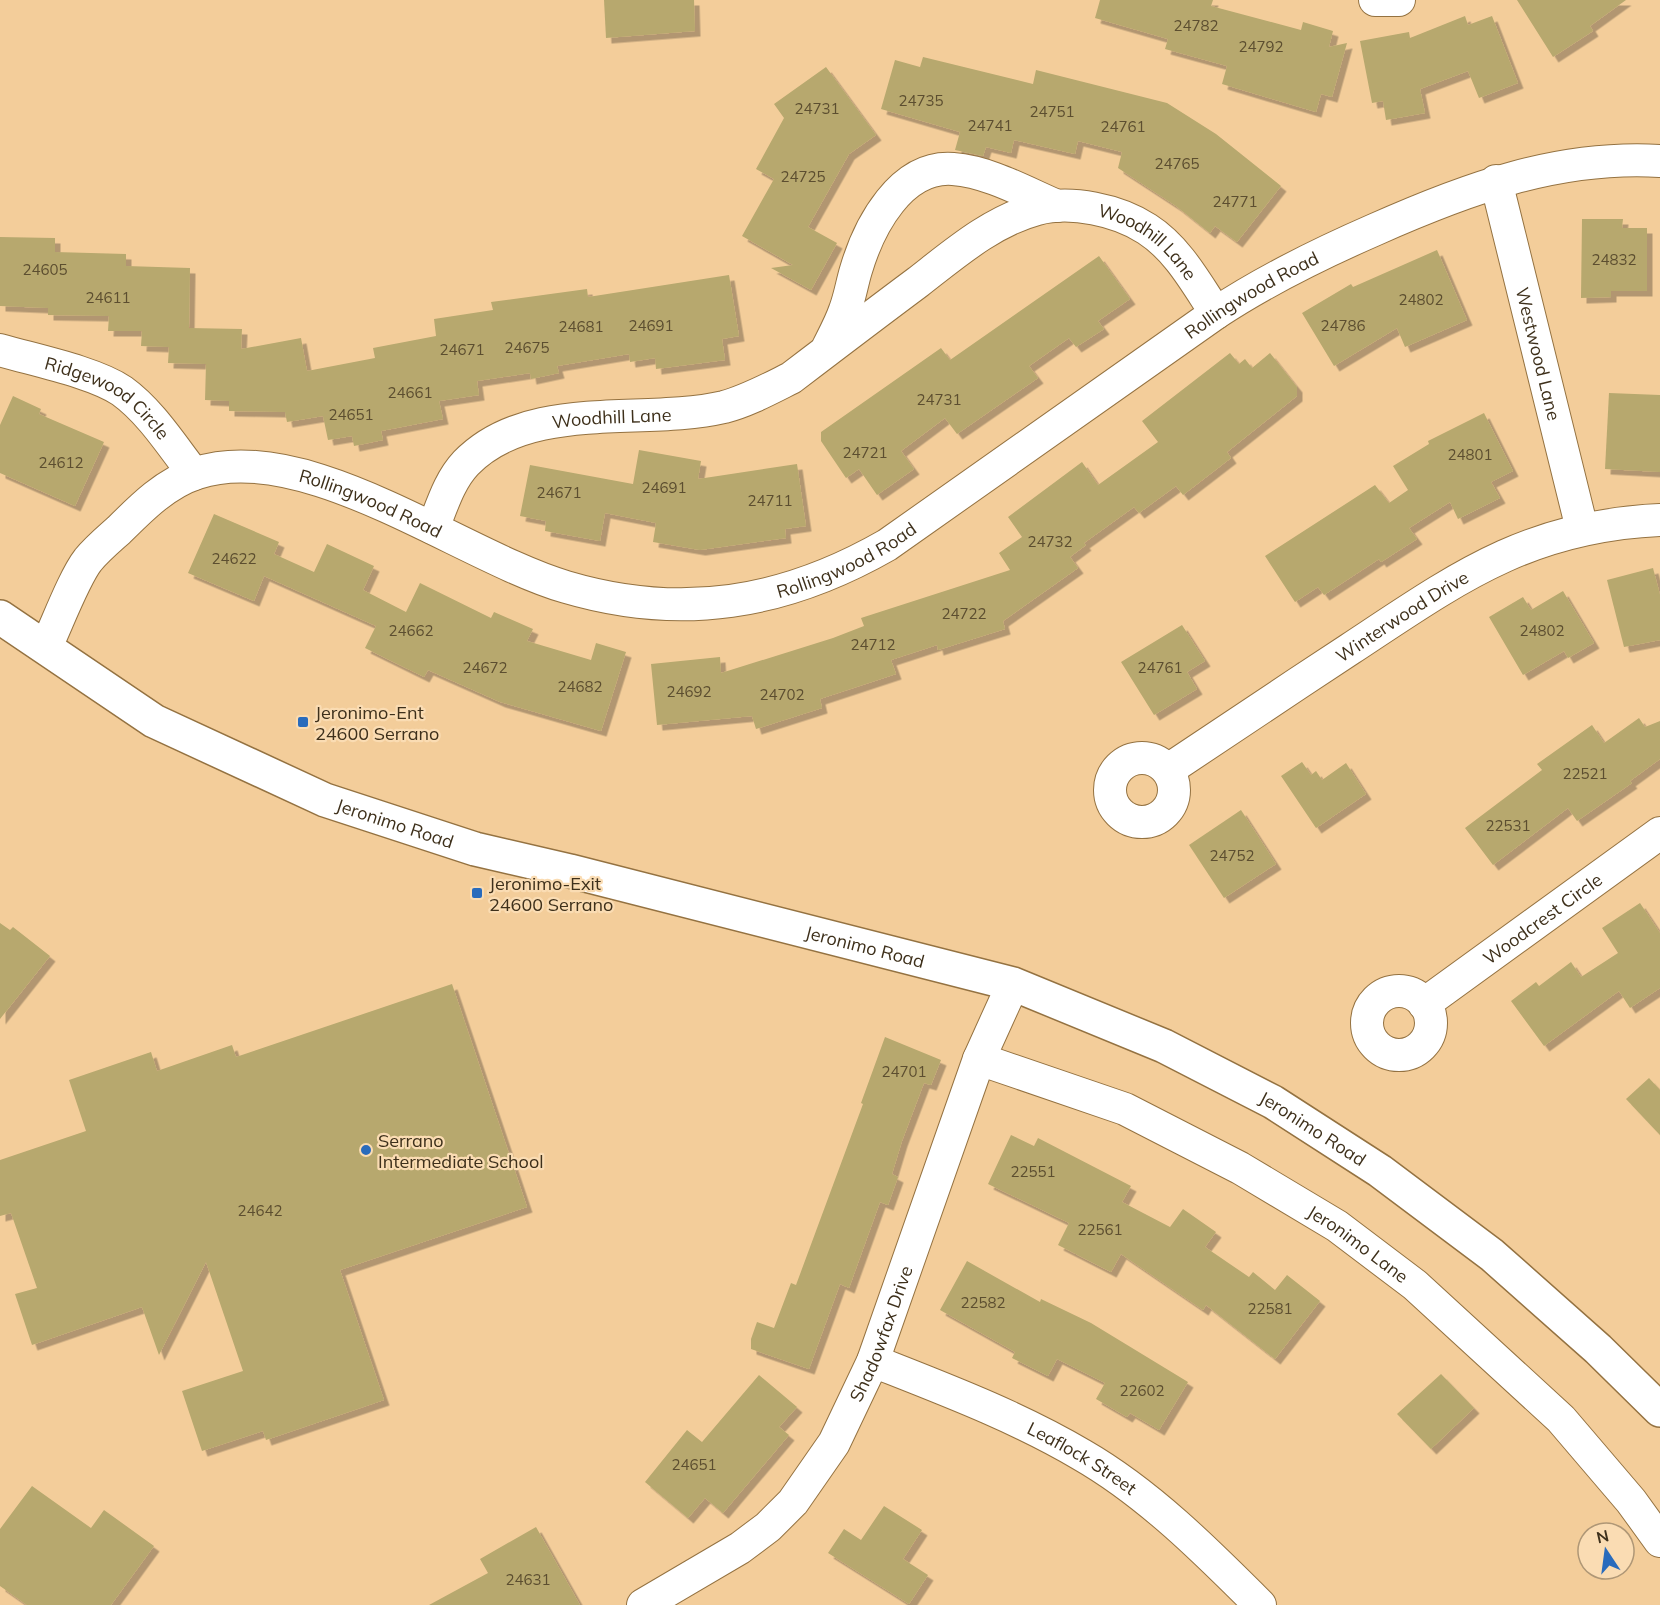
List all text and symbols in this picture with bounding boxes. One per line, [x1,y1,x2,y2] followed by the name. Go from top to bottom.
[1173,16,1219,35] house number: 24782
[1238,37,1284,56] house number: 24792
[898,91,944,110] house number: 24735
[794,99,840,118] house number: 24731
[1029,102,1075,121] house number: 24751
[967,116,1013,135] house number: 24741
[1100,117,1146,136] house number: 24761
[1154,154,1200,173] house number: 24765
[780,167,826,186] house number: 24725
[1212,192,1258,211] house number: 24771
[1096,198,1202,284] street label: Woodhill Lane
[1180,246,1322,343] street label: Rollingwood Road
[1591,250,1637,269] house number: 24832
[22,260,68,279] house number: 24605
[1511,285,1566,423] street label: Westwood Lane
[85,288,131,307] house number: 24611
[1398,290,1444,309] house number: 24802
[628,316,674,335] house number: 24691
[1320,316,1366,335] house number: 24786
[558,317,604,336] house number: 24681
[504,338,550,357] house number: 24675
[439,340,485,359] house number: 24671
[42,351,175,444] street label: Ridgewood Circle
[387,383,433,402] house number: 24661
[916,390,962,409] house number: 24731
[550,402,672,433] street label: Woodhill Lane
[328,405,374,424] house number: 24651
[842,443,888,462] house number: 24721
[1447,445,1493,464] house number: 24801
[38,453,84,472] house number: 24612
[297,463,446,543] street label: Rollingwood Road
[641,478,687,497] house number: 24691
[536,483,582,502] house number: 24671
[747,491,793,510] house number: 24711
[774,517,920,603] street label: Rollingwood Road
[1027,532,1073,551] house number: 24732
[211,549,257,568] house number: 24622
[1331,565,1472,667] street label: Winterwood Drive
[941,604,987,623] house number: 24722
[388,621,434,640] house number: 24662
[1519,621,1565,640] house number: 24802
[850,635,896,654] house number: 24712
[462,658,508,677] house number: 24672
[1137,658,1183,677] house number: 24761
[557,677,603,696] house number: 24682
[666,682,712,701] house number: 24692
[759,685,805,704] house number: 24702
[315,701,439,745] place label: Jeronimo-Ent 24600 Serrano
[296,715,310,729] marker: Jeronimo-Ent 24600 Serrano
[1562,764,1608,783] house number: 22521
[333,793,457,853] street label: Jeronimo Road
[1485,816,1531,835] house number: 22531
[1209,846,1255,865] house number: 24752
[1478,868,1606,969] street label: Woodcrest Circle
[489,872,613,916] place label: Jeronimo-Exit 24600 Serrano
[470,886,484,900] marker: Jeronimo-Exit 24600 Serrano
[803,920,927,973] street label: Jeronimo Road
[881,1062,927,1081] house number: 24701
[1256,1086,1371,1171] street label: Jeronimo Road
[378,1129,543,1173] place label: Serrano Intermediate School
[359,1143,373,1157] marker: Serrano Intermediate School
[1010,1162,1056,1181] house number: 22551
[1304,1200,1413,1288] street label: Jeronimo Lane
[237,1201,283,1220] house number: 24642
[1077,1220,1123,1239] house number: 22561
[844,1262,917,1405] street label: Shadowfax Drive
[960,1293,1006,1312] house number: 22582
[1247,1299,1293,1318] house number: 22581
[1119,1381,1165,1400] house number: 22602
[1024,1416,1142,1500] street label: Leaflock Street
[671,1455,717,1474] house number: 24651
[1576,1521,1636,1581] north arrow
[1594,1525,1611,1547] text: N
[505,1570,551,1589] house number: 24631

